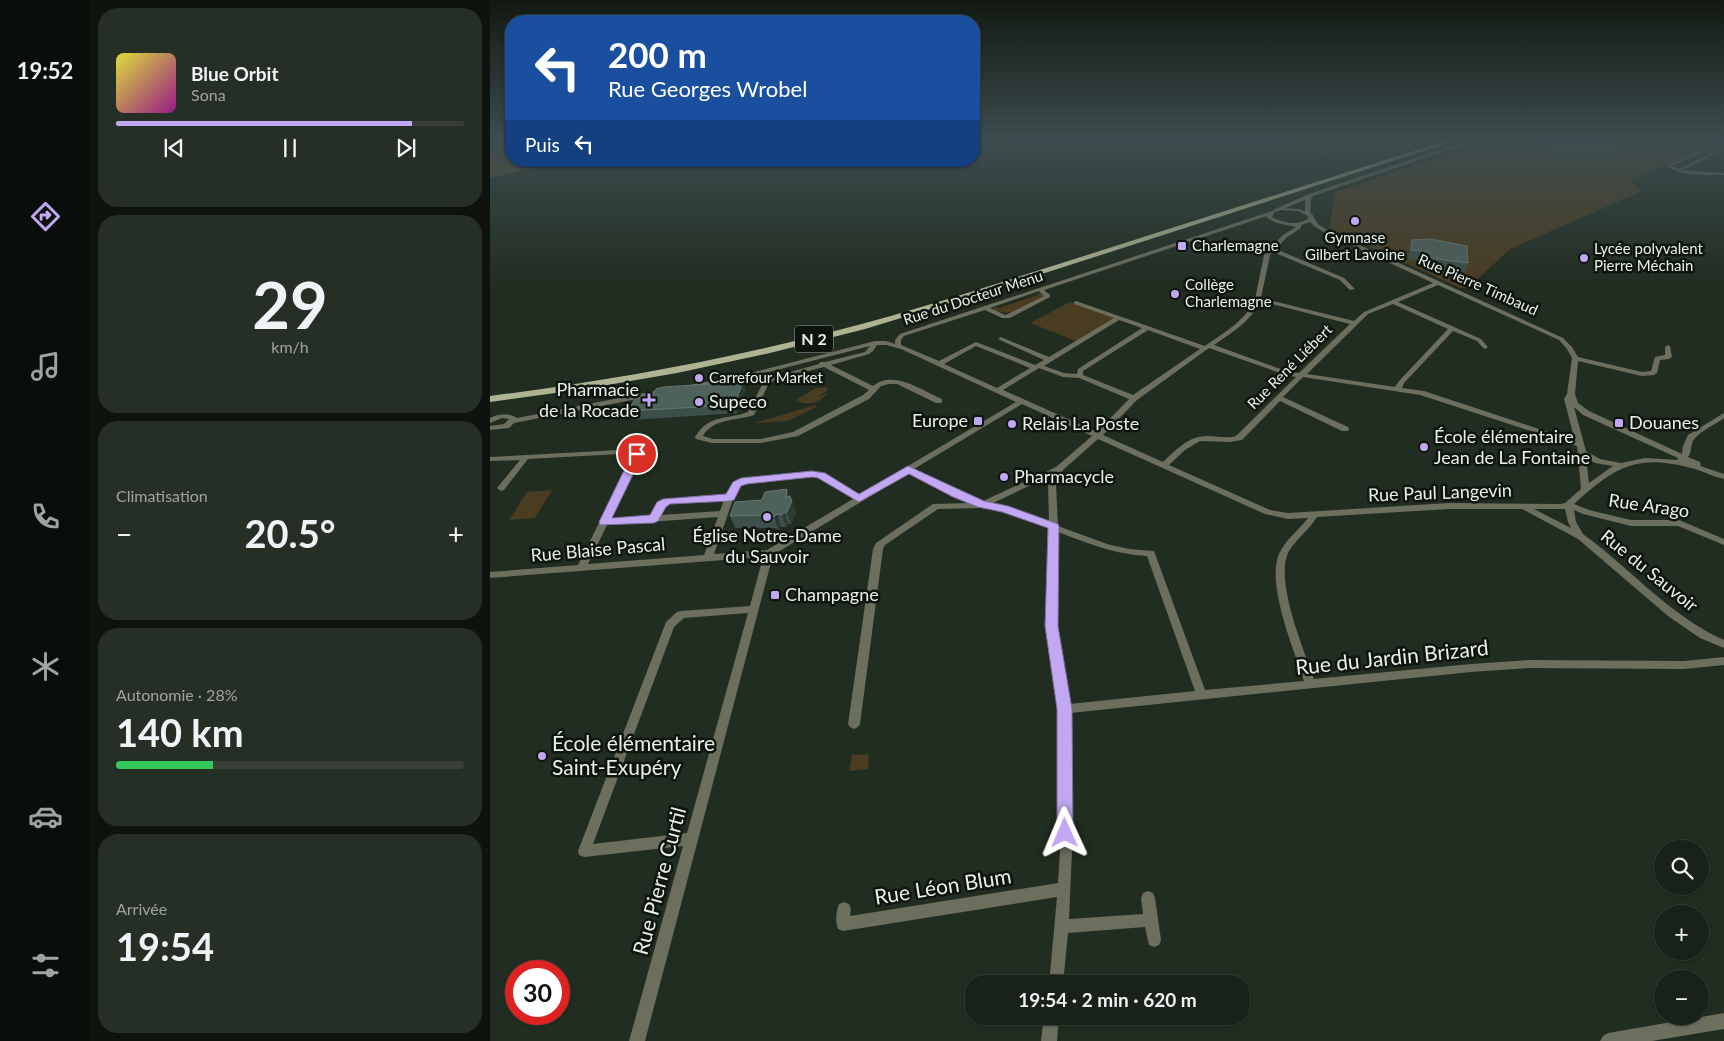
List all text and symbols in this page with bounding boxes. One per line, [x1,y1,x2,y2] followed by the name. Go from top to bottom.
[608,33,707,75] text: 200 m
[525,35,590,100] icon: left
[17,57,73,84] text: 19:52
[191,62,279,85] text: Blue Orbit
[608,75,807,102] text: Rue Georges Wrobel
[191,85,226,104] text: Sona
[570,130,598,158] icon: left
[525,133,560,156] text: Puis
[160,134,188,162] icon: previous
[276,134,304,162] icon: pause
[392,134,420,162] icon: next
[28,199,63,234] icon: directions
[1349,215,1361,227] marker: Gymnase Gilbert Lavoine
[1305,228,1405,263] place label: Gymnase Gilbert Lavoine
[1192,236,1279,254] place label: Charlemagne
[1594,239,1703,274] place label: Lycée polyvalent Pierre Méchain
[1176,240,1188,252] marker: Charlemagne
[1416,250,1541,319] street label: Rue Pierre Timbaud
[1578,252,1590,264] marker: Lycée polyvalent Pierre Méchain
[252,265,328,343] text: 29
[901,266,1045,328] street label: Rue du Docteur Menu
[1185,275,1272,310] place label: Collège Charlemagne
[1169,288,1181,300] marker: Collège Charlemagne
[1243,320,1336,412] street label: Rue René Liébert
[795,326,833,352] road number: N 2
[271,337,309,356] text: km/h
[28,349,63,384] icon: music
[709,368,823,386] place label: Carrefour Market
[693,372,705,384] marker: Carrefour Market
[539,378,639,421] place label: Pharmacie de la Rocade
[709,390,767,412] place label: Supeco
[643,394,655,406] marker: Pharmacie de la Rocade
[693,396,705,408] marker: Supeco
[912,409,968,431] place label: Europe
[1629,411,1699,433] place label: Douanes
[1022,412,1139,434] place label: Relais La Poste
[972,415,984,427] marker: Europe
[1613,417,1625,429] marker: Douanes
[1006,418,1018,430] marker: Relais La Poste
[1434,425,1590,468] place label: École élémentaire Jean de La Fontaine
[616,433,658,475] pin
[623,440,651,468] icon: arrive
[1418,441,1430,453] marker: École élémentaire Jean de La Fontaine
[1014,465,1114,487] place label: Pharmacycle
[998,471,1010,483] marker: Pharmacycle
[1368,478,1512,506] street label: Rue Paul Langevin
[116,486,208,505] text: Climatisation
[1607,488,1691,522] street label: Rue Arago
[28,499,63,534] icon: phone
[245,510,335,556] text: 20.5°
[761,511,773,523] marker: Église Notre-Dame du Sauvoir
[116,517,132,551] text: −
[448,517,464,551] text: +
[692,524,842,567] place label: Église Notre-Dame du Sauvoir
[1597,524,1703,616] street label: Rue du Sauvoir
[530,532,666,566] street label: Rue Blaise Pascal
[785,583,879,605] place label: Champagne
[769,589,781,601] marker: Champagne
[1294,634,1490,679] street label: Rue du Jardin Brizard
[28,649,63,684] icon: climate
[116,685,238,704] text: Autonomie · 28%
[116,709,244,755] text: 140 km
[552,730,715,779] place label: École élémentaire Saint-Exupéry
[536,750,548,762] marker: École élémentaire Saint-Exupéry
[28,799,63,834] icon: car
[627,804,690,957] street label: Rue Pierre Curtil
[1038,806,1090,858] position arrow
[1654,840,1709,1025] map controls
[1654,840,1709,895] button: search
[873,862,1013,909] street label: Rue Léon Blum
[116,899,167,918] text: Arrivée
[1654,905,1709,960] button: +
[116,923,214,969] text: 19:54
[28,948,63,983] icon: filters
[505,960,570,1025] speed limit sign: 30
[1654,970,1709,1025] button: −
[1018,988,1197,1011] text: 19:54 · 2 min · 620 m

